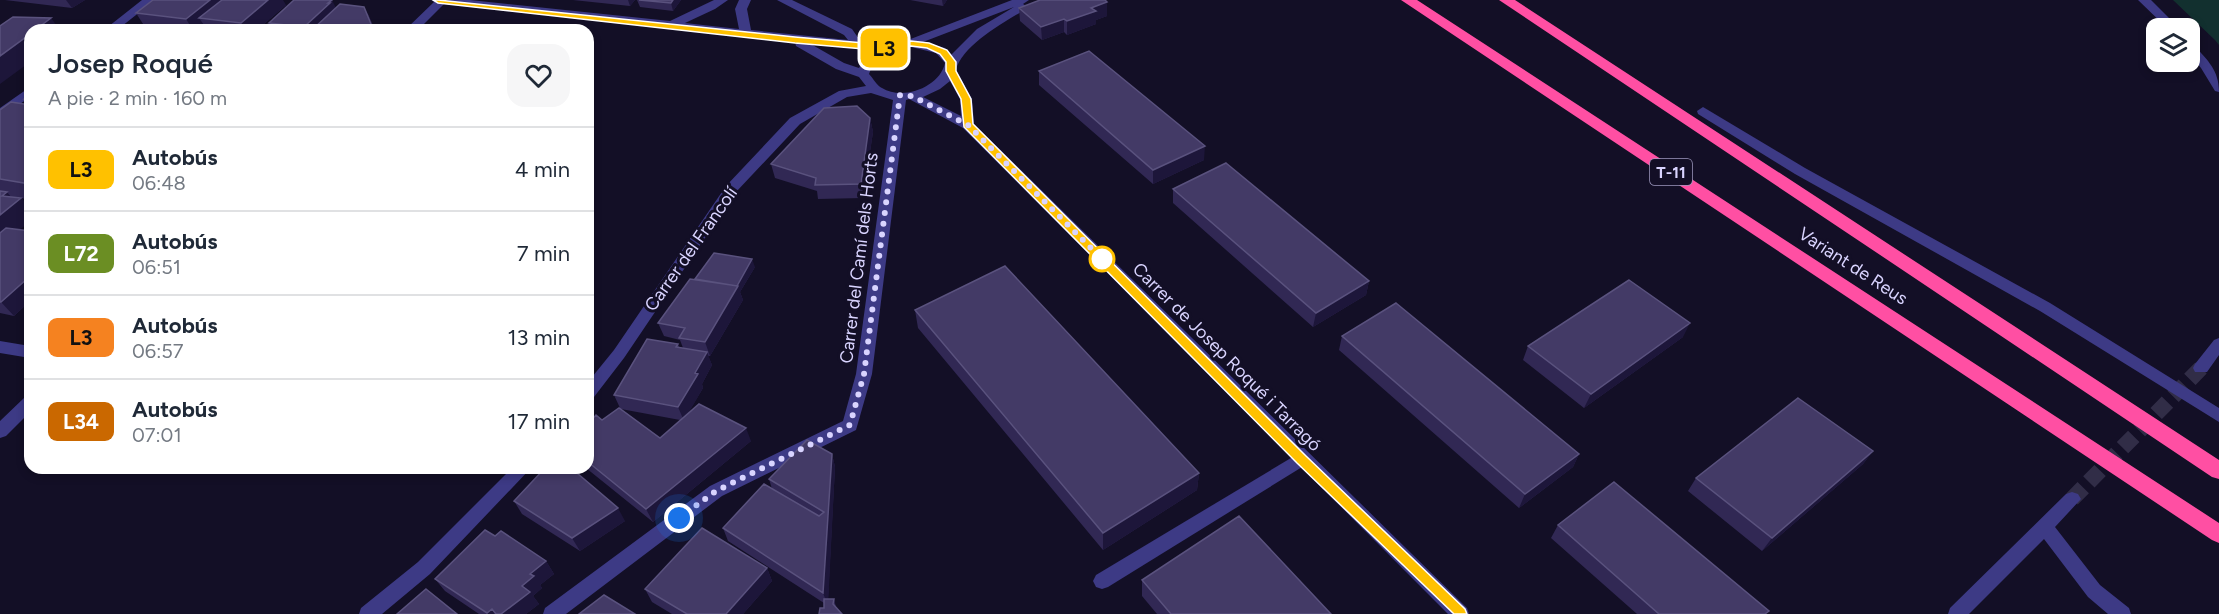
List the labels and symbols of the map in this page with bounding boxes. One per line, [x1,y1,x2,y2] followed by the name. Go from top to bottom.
[857,28,911,68] line badge: L3
[835,151,883,365] street label: Carrer del Camí dels Horts
[1650,159,1692,185] road number: T-11
[640,182,743,315] street label: Carrer del Francolí
[1794,222,1912,310] street label: Variant de Reus
[1089,246,1115,272] unlabelled marker
[1128,258,1326,456] street label: Carrer de Josep Roqué i Tarragó
[664,503,694,533] your location

